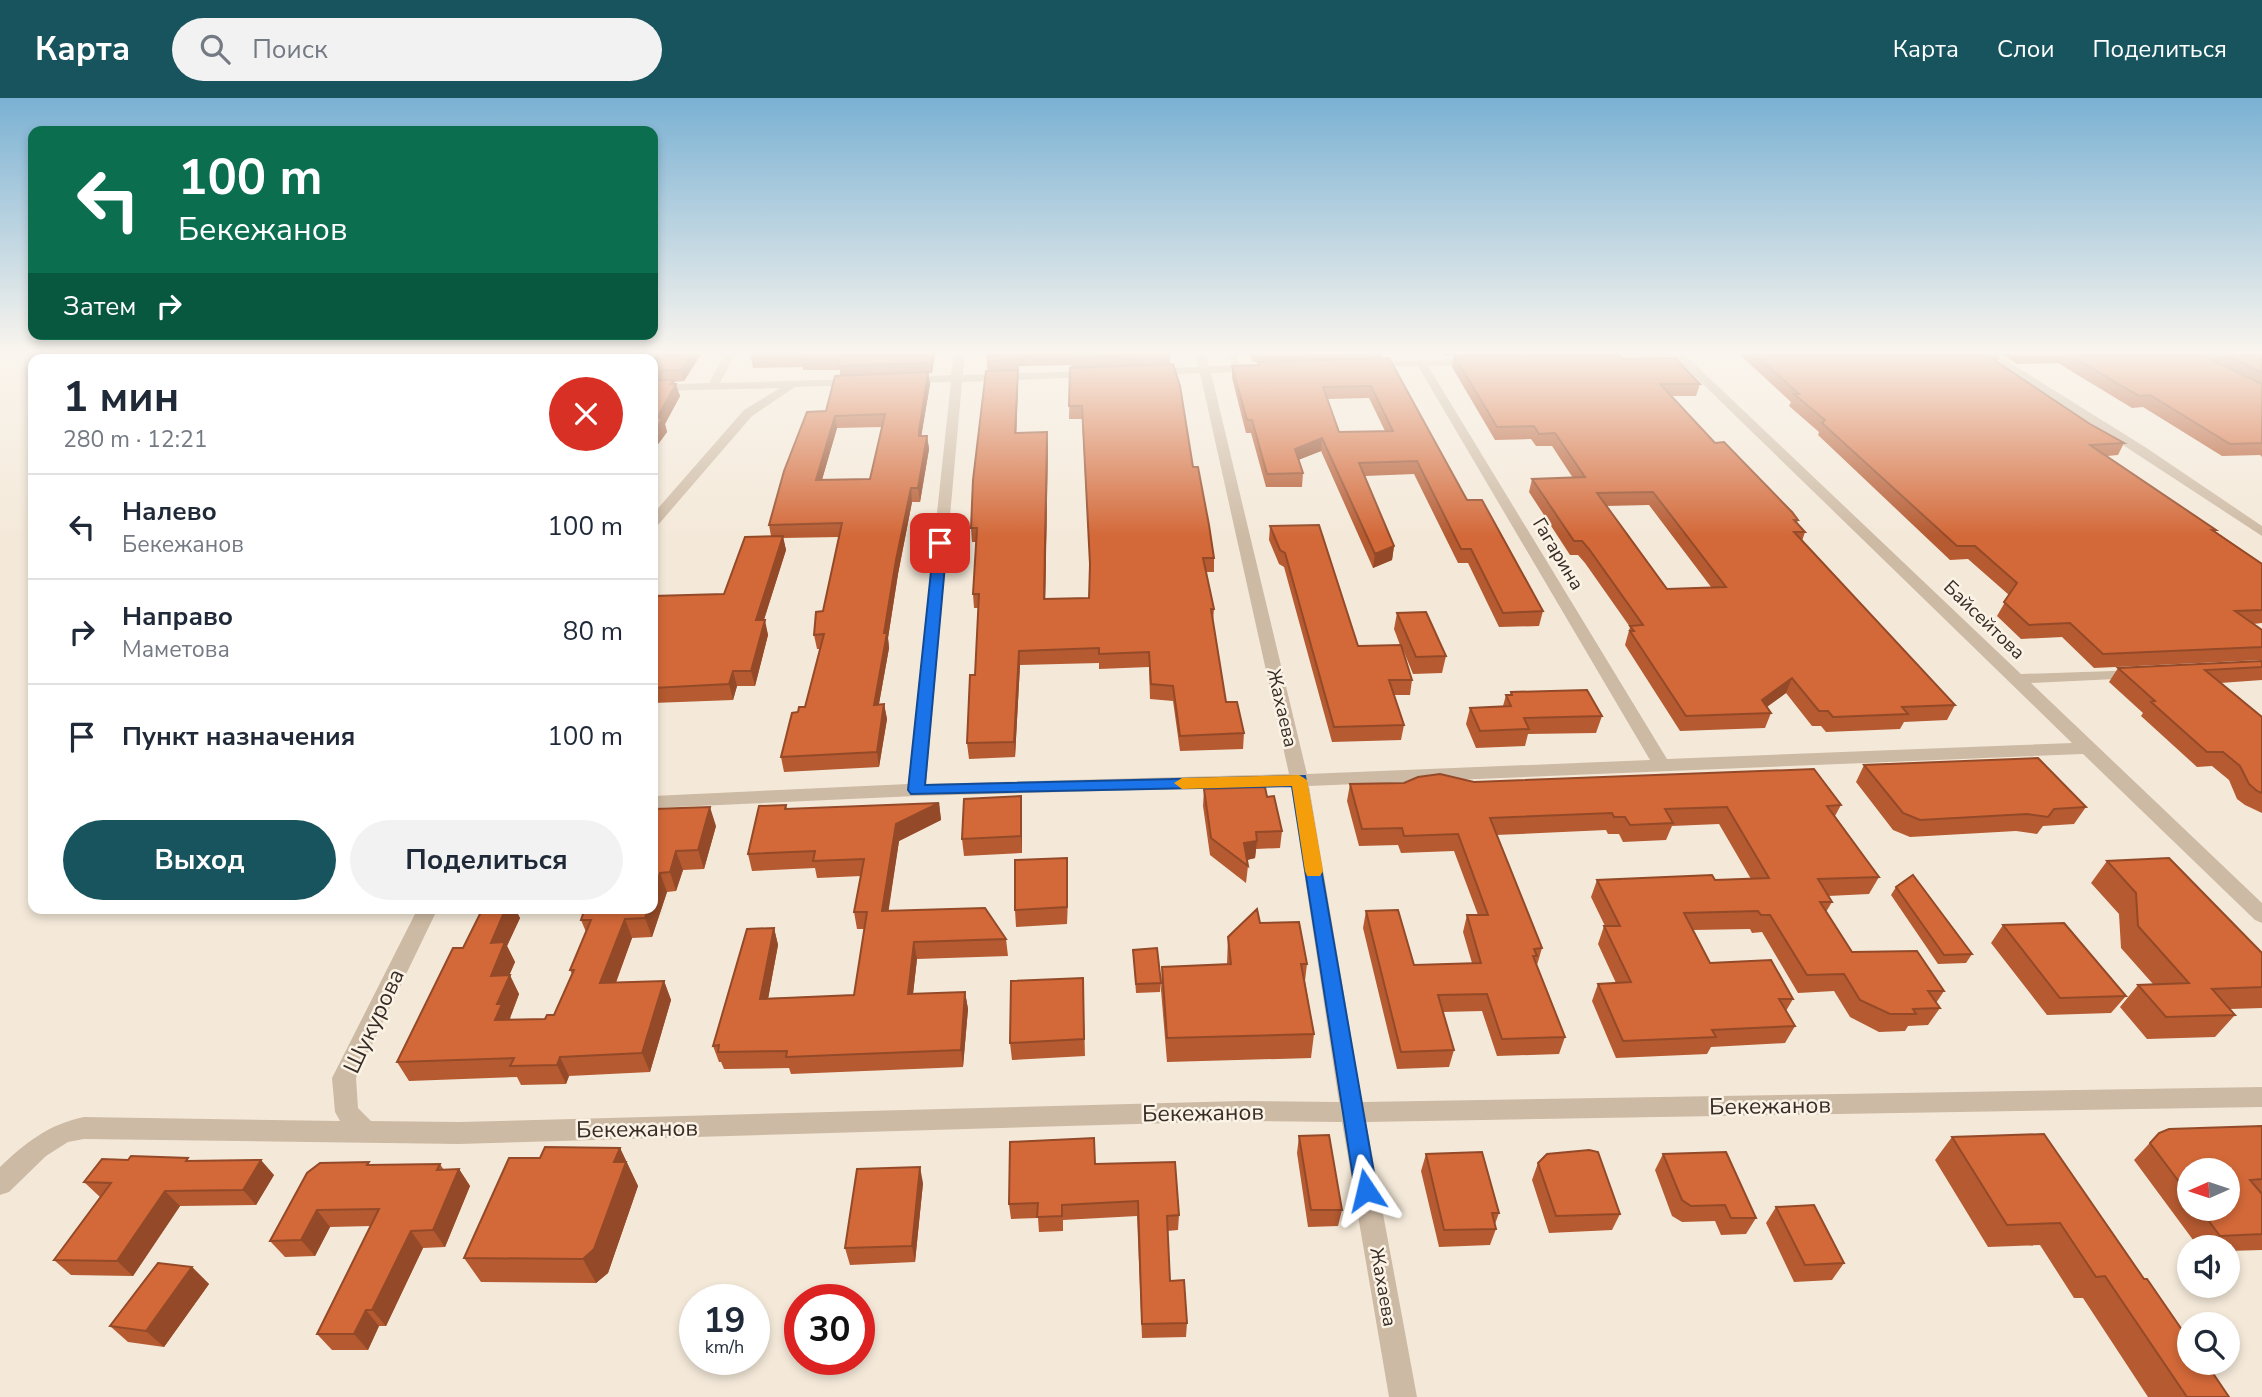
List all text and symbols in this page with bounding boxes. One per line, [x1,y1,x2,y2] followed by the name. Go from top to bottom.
[172,18,662,81] search box
[35,27,130,72] text: Карта
[196,30,234,68] icon: search
[252,32,328,67] text: Поиск
[1893,33,1959,65] text: Карта
[1997,33,2054,65] text: Слои
[2092,33,2227,65] text: Поделиться
[178,144,322,211] text: 100 m
[63,154,154,245] icon: left
[178,208,347,251] text: Бекежанов
[150,287,188,325] icon: right
[63,289,136,324] text: Затем
[63,369,179,426] text: 1 мин
[549,377,623,451] button: close
[63,424,208,455] text: 280 m · 12:21
[122,494,217,529] text: Налево
[63,508,101,546] icon: left
[547,509,623,544] text: 100 m
[910,513,970,573] pin
[1526,513,1590,595] street label: Гагарина
[921,524,959,562] icon: arrive
[122,529,244,560] text: Бекежанов
[1938,575,2030,665] street label: Байсейтова
[122,599,233,634] text: Направо
[63,613,101,651] icon: right
[563,614,623,649] text: 80 m
[122,634,230,665] text: Маметова
[1260,666,1304,750] street label: Жахаева
[63,718,101,756] icon: arrive
[122,719,355,754] text: Пункт назначения
[547,719,623,754] text: 100 m
[63,820,336,900] button: Выход
[350,820,623,900] button: Поделиться
[336,964,412,1078] street label: Шукурова
[1709,1089,1831,1123] street label: Бекежанов
[1142,1096,1264,1130] street label: Бекежанов
[576,1112,698,1146] street label: Бекежанов
[1329,1153,1403,1227] position arrow
[2177,1158,2240,1222] north arrow
[2177,1158,2240,1375] map controls
[2177,1235,2240,1298] button: sound
[1363,1245,1403,1329] street label: Жахаева
[784,1284,875,1375] speed limit sign: 30
[703,1297,746,1344] text: 19
[2177,1312,2240,1375] button: search
[705,1335,744,1359] text: km/h

